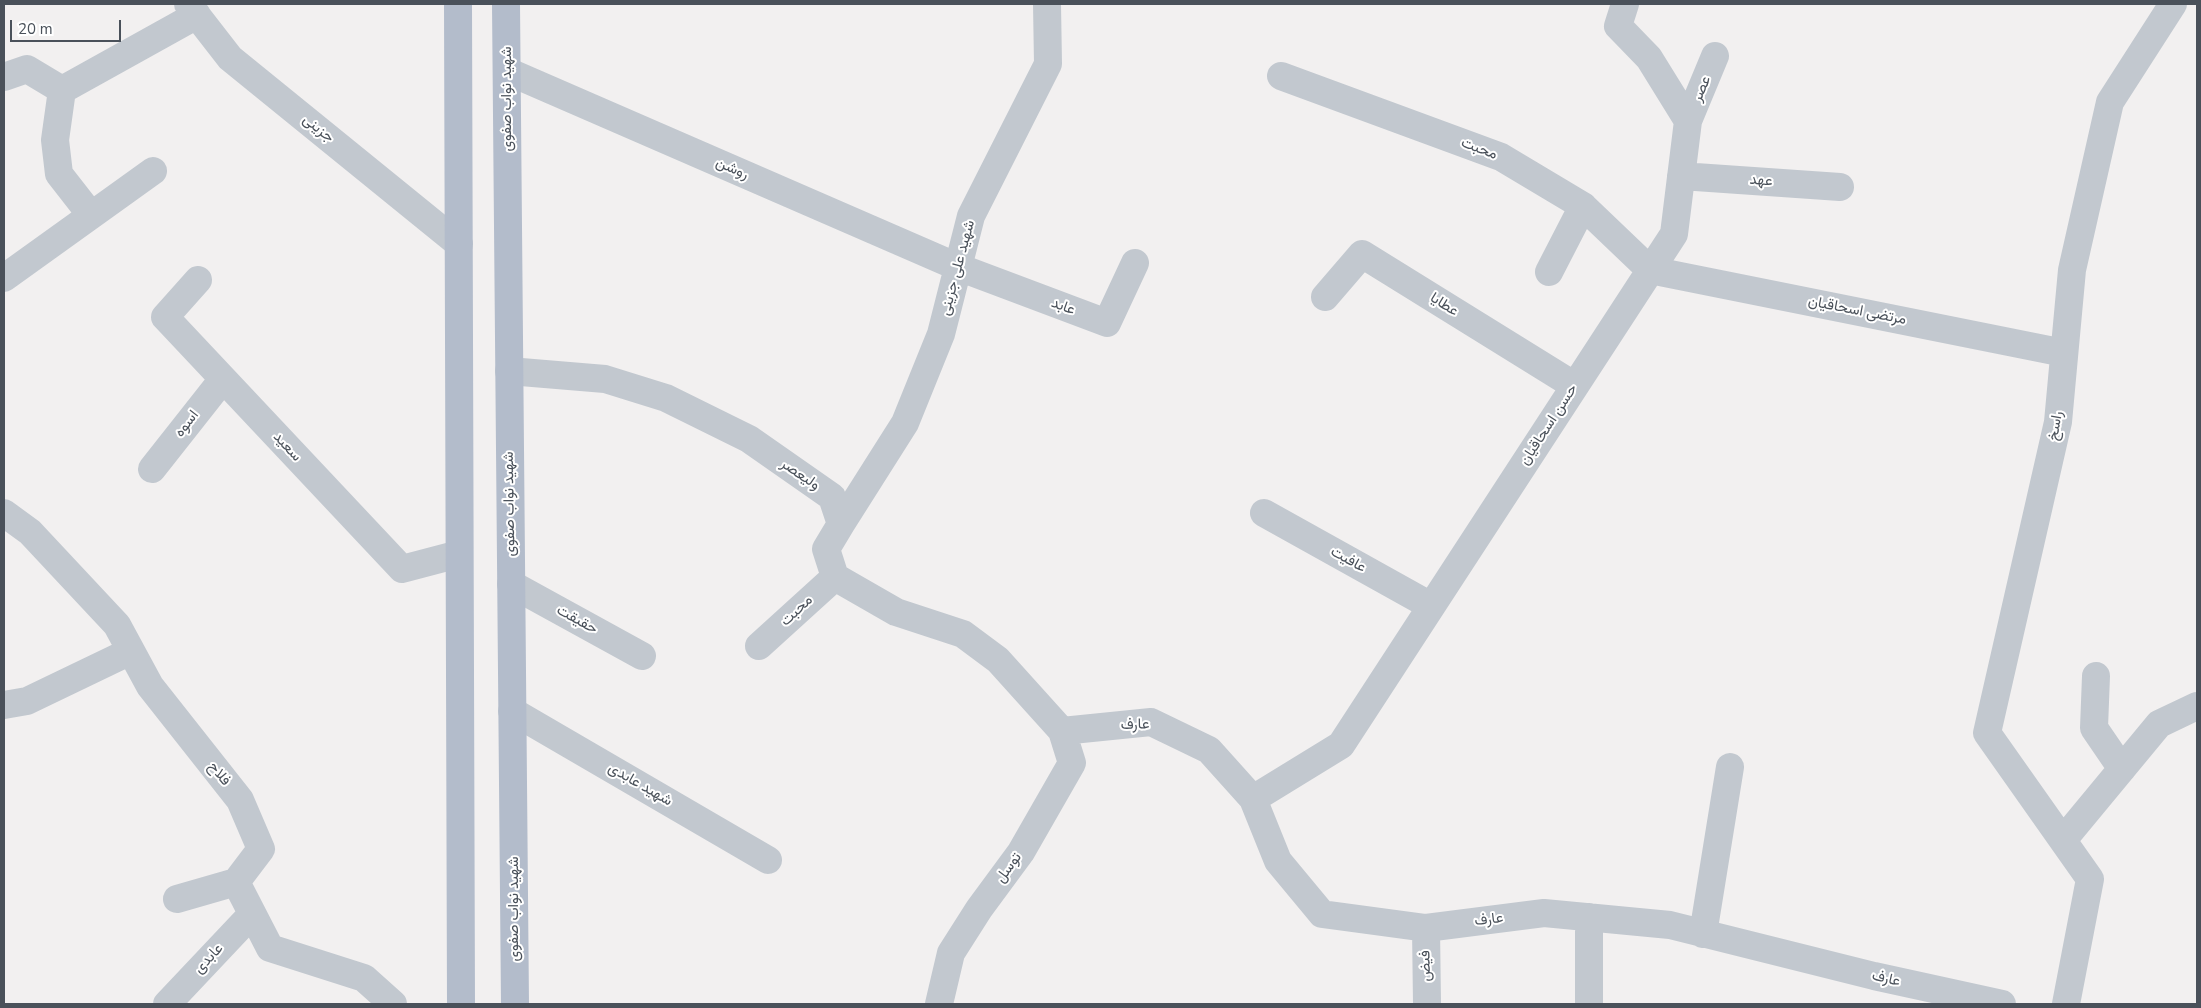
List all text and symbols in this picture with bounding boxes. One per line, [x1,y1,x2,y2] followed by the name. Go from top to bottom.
[12,10,124,42] scale bar
[18,19,53,39] text: 20 m
[498,46,516,152] street label: شهید نواب صفوی
[1689,73,1715,105] street label: عصر
[299,111,337,147] street label: جزینی
[1458,134,1500,164] street label: محبت
[713,154,751,184] street label: روشن
[1749,171,1773,191] street label: عهد
[937,218,979,318] street label: شهید علی جزینی
[1426,289,1462,321] street label: عطایا
[1806,293,1908,329] street label: مرتضی اسحاقیان
[1049,294,1077,320] street label: عابد
[1516,381,1582,469] street label: حسن اسحاقیان
[171,407,203,441] street label: اسوه
[2045,410,2067,442] street label: راسخ
[269,428,305,466] street label: سعید
[500,451,520,557] street label: شهید نواب صفوی
[777,455,823,495] street label: ولیعصر
[1327,543,1369,577] street label: عافیت
[777,592,817,630] street label: محبت
[553,601,601,639] street label: حقیقت
[1120,716,1150,734] street label: عارف
[204,758,234,790] street label: فلاح
[605,759,675,811] street label: شهید عابدی
[992,849,1026,887] street label: توسل
[505,856,523,962] street label: شهید نواب صفوی
[1474,909,1504,931] street label: عارف
[191,940,227,978] street label: عابدی
[1417,950,1435,982] street label: فیض
[1870,967,1902,991] street label: عارف

